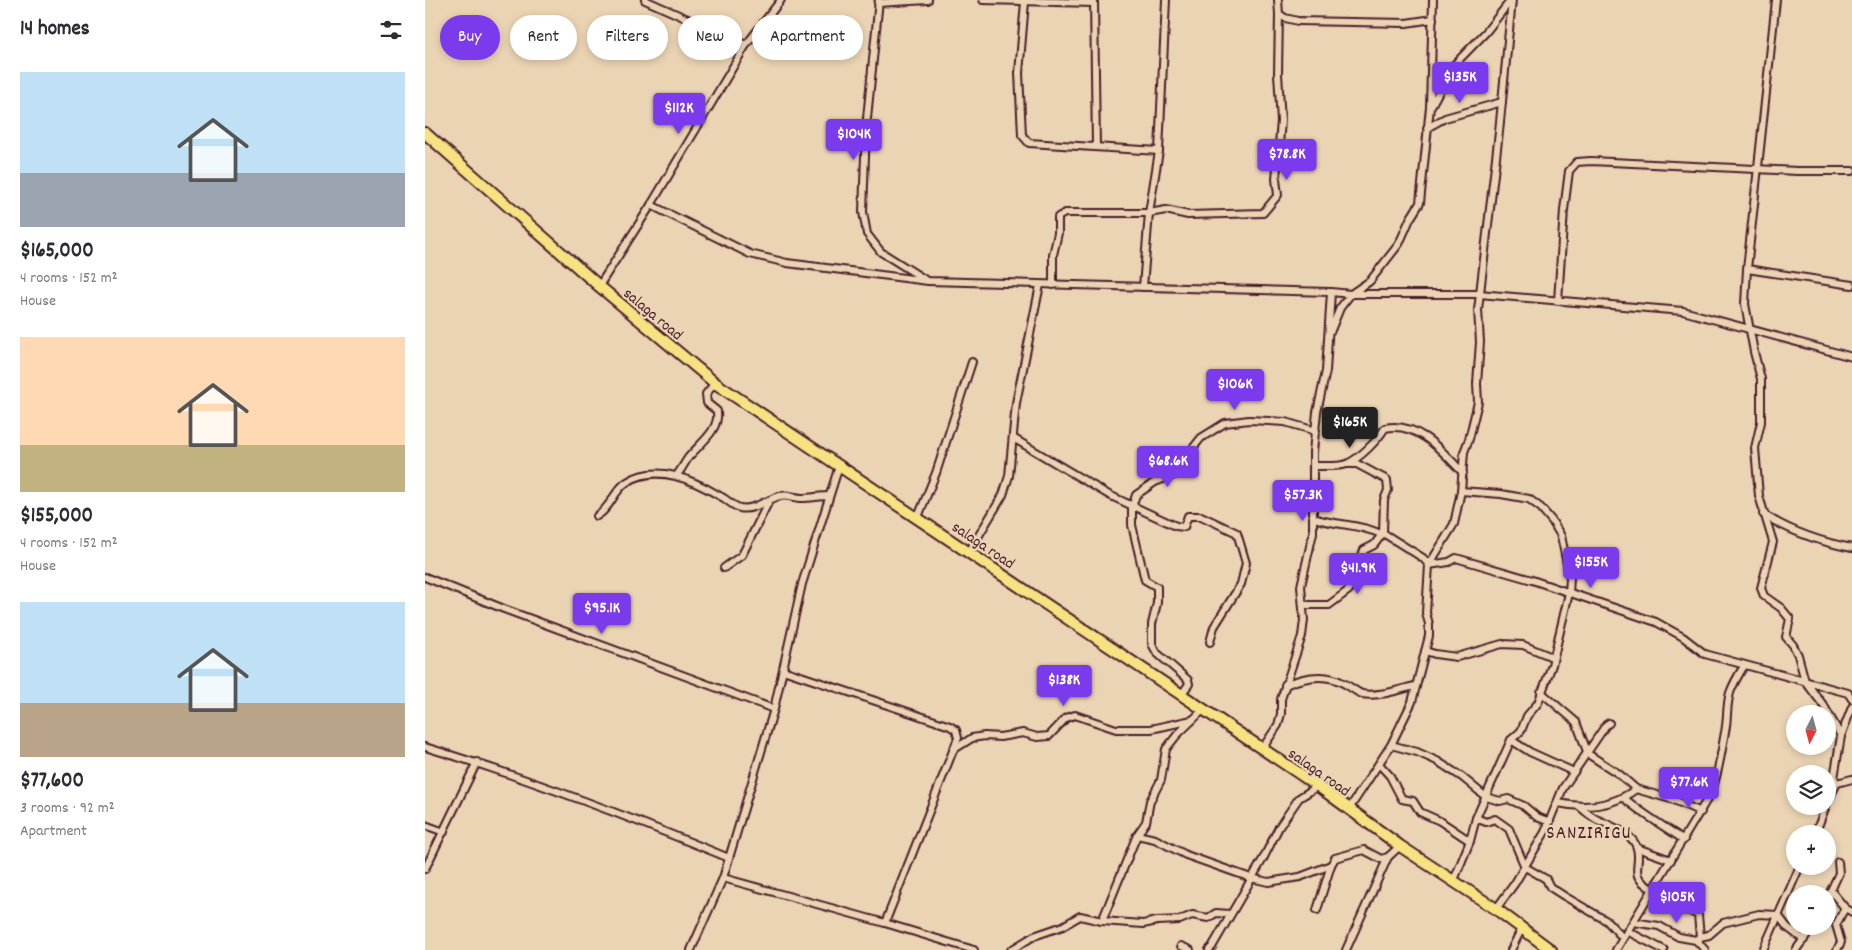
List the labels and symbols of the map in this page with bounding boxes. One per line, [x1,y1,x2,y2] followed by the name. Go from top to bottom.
[1425,62,1495,104] pin: $135K
[644,92,714,135] pin: $112K
[819,119,889,161] pin: $104K
[1246,138,1328,181] pin: $78.8K
[618,283,687,347] street label: salaga road
[1200,368,1270,411] pin: $106K
[1315,406,1385,449] pin: $165K
[1127,446,1209,488] pin: $68.6K
[1262,480,1344,522] pin: $57.3K
[946,516,1019,576] street label: salaga road
[1556,546,1626,589] pin: $155K
[1317,552,1399,595] pin: $41.9K
[561,592,643,635] pin: $95.1K
[1029,664,1099,707] pin: $138K
[1786,705,1836,755] north arrow
[1283,743,1355,803] street label: salaga road
[1648,766,1730,809] pin: $77.6K
[1546,821,1632,848] district label: SANZIRIGU
[1642,882,1712,924] pin: $105K

